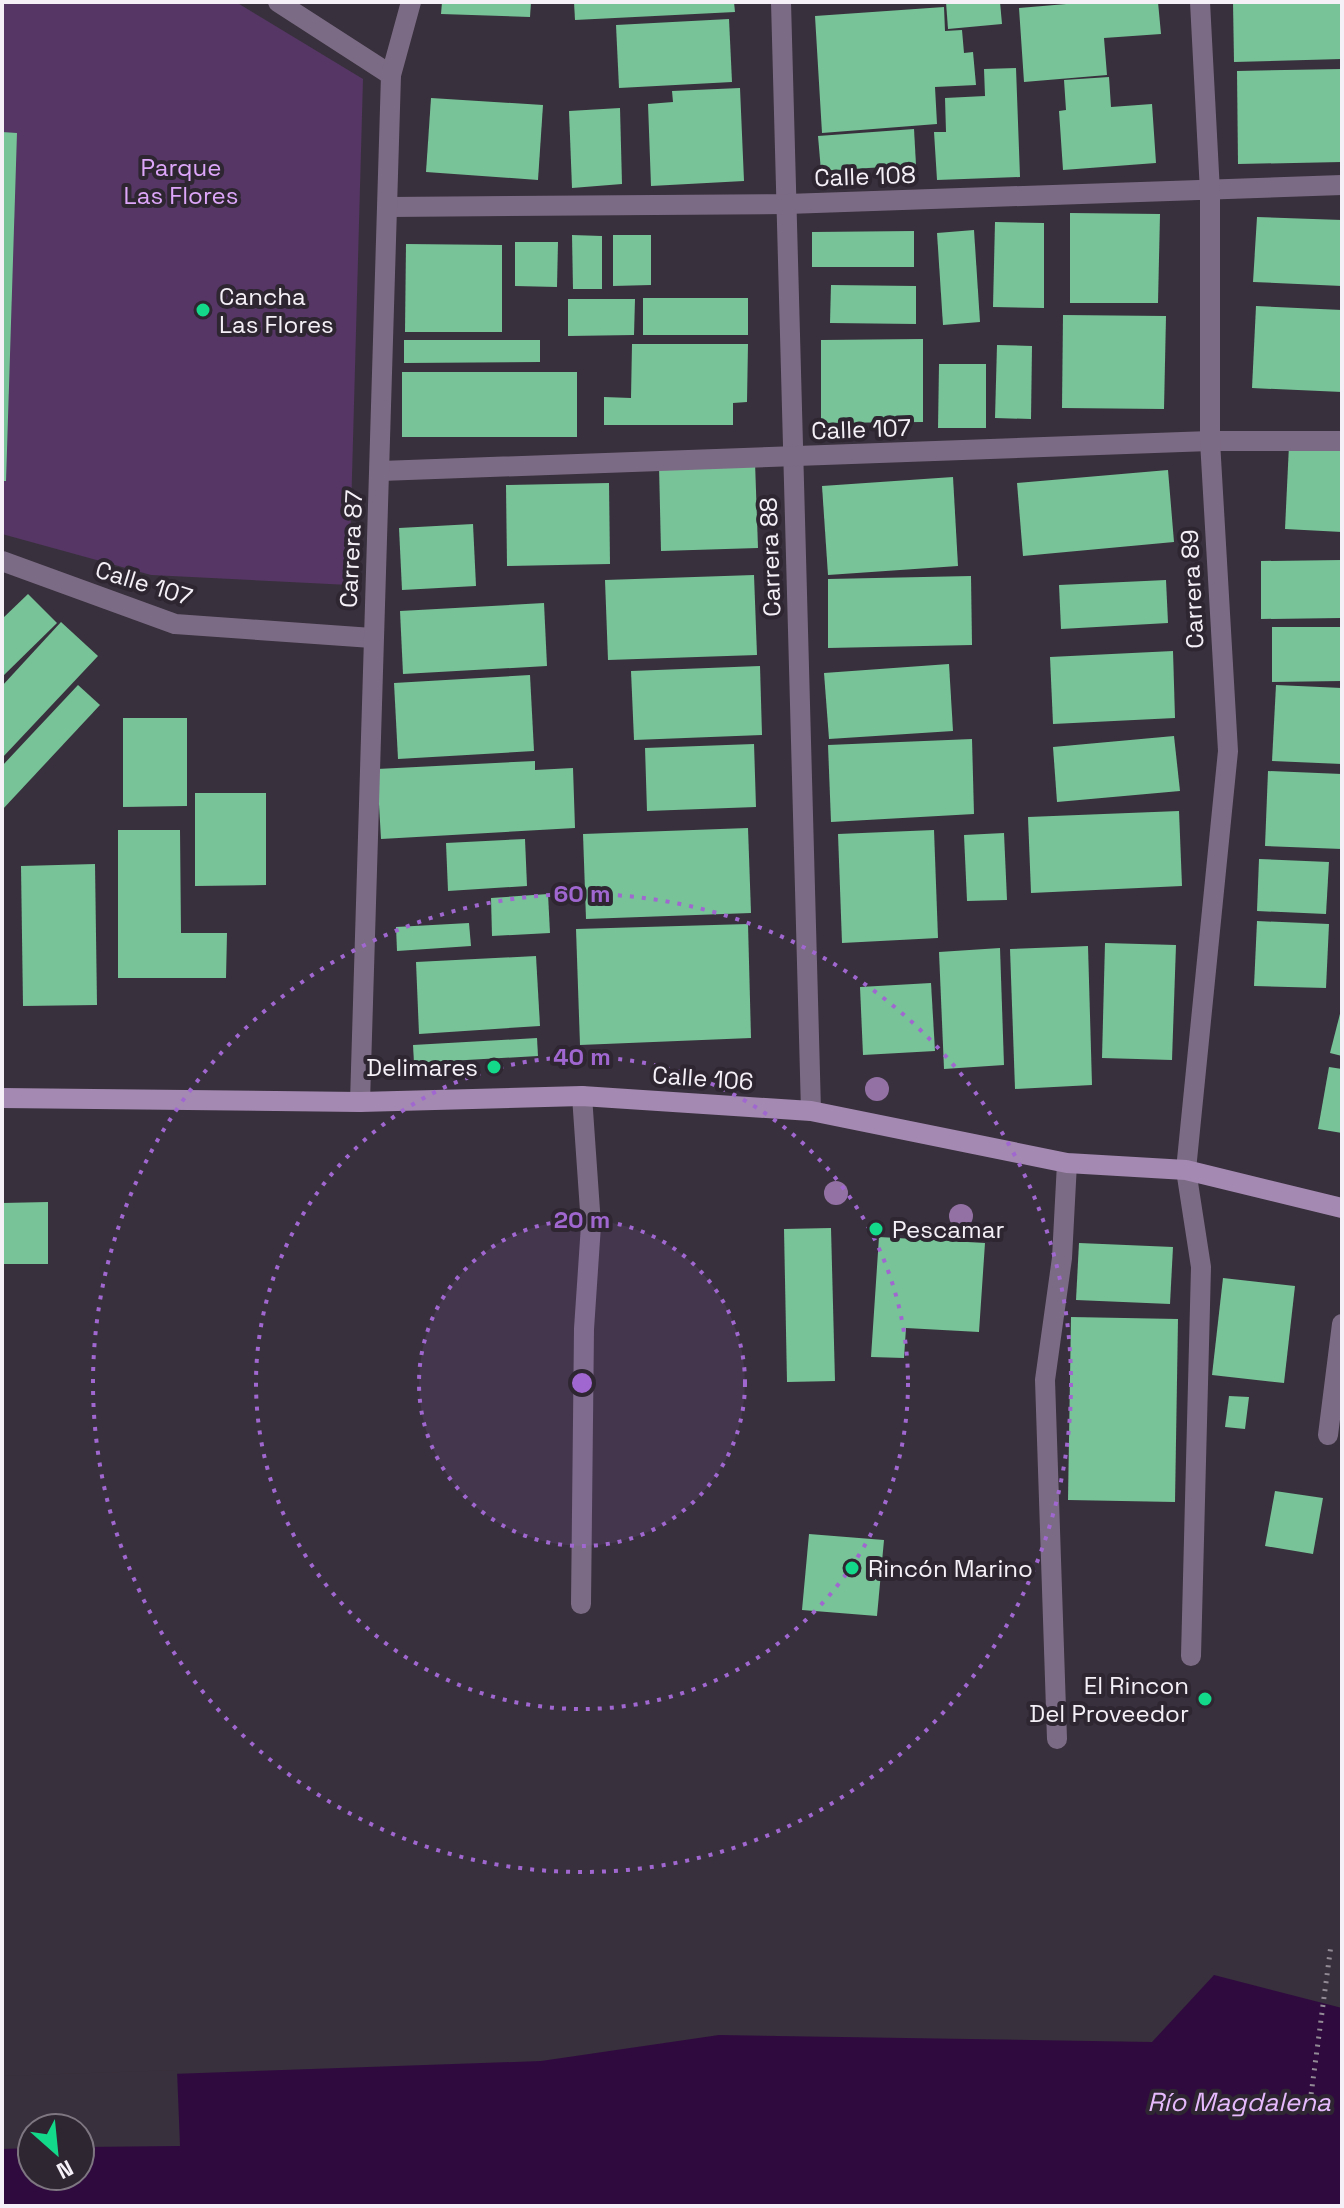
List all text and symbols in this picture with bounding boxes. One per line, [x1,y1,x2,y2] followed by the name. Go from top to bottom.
[124,152,238,211] park label: Parque Las Flores
[814,159,916,193] street label: Calle 108
[219,281,334,340] place label: Cancha Las Flores
[194,301,212,319] marker: Cancha Las Flores
[811,412,911,446] street label: Calle 107
[332,489,370,609] street label: Carrera 87
[752,497,788,617] street label: Carrera 88
[1173,529,1211,649] street label: Carrera 89
[92,554,196,612] street label: Calle 107
[554,878,610,909] text: 60 m
[553,1041,611,1072] text: 40 m
[366,1052,478,1083] place label: Delimares
[485,1058,503,1076] marker: Delimares
[651,1059,755,1097] street label: Calle 106
[554,1204,610,1235] text: 20 m
[892,1214,1005,1245] place label: Pescamar
[867,1220,885,1238] marker: Pescamar
[568,1369,596,1397] centre of rings
[868,1553,1033,1584] place label: Rincón Marino
[843,1559,861,1577] marker: Rincón Marino
[1029,1670,1189,1729] place label: El Rincon Del Proveedor
[1196,1690,1214,1708] marker: El Rincon Del Proveedor
[1147,2085,1332,2119] water label: Río Magdalena
[16,2112,96,2192] north arrow
[52,2154,78,2186] text: N

